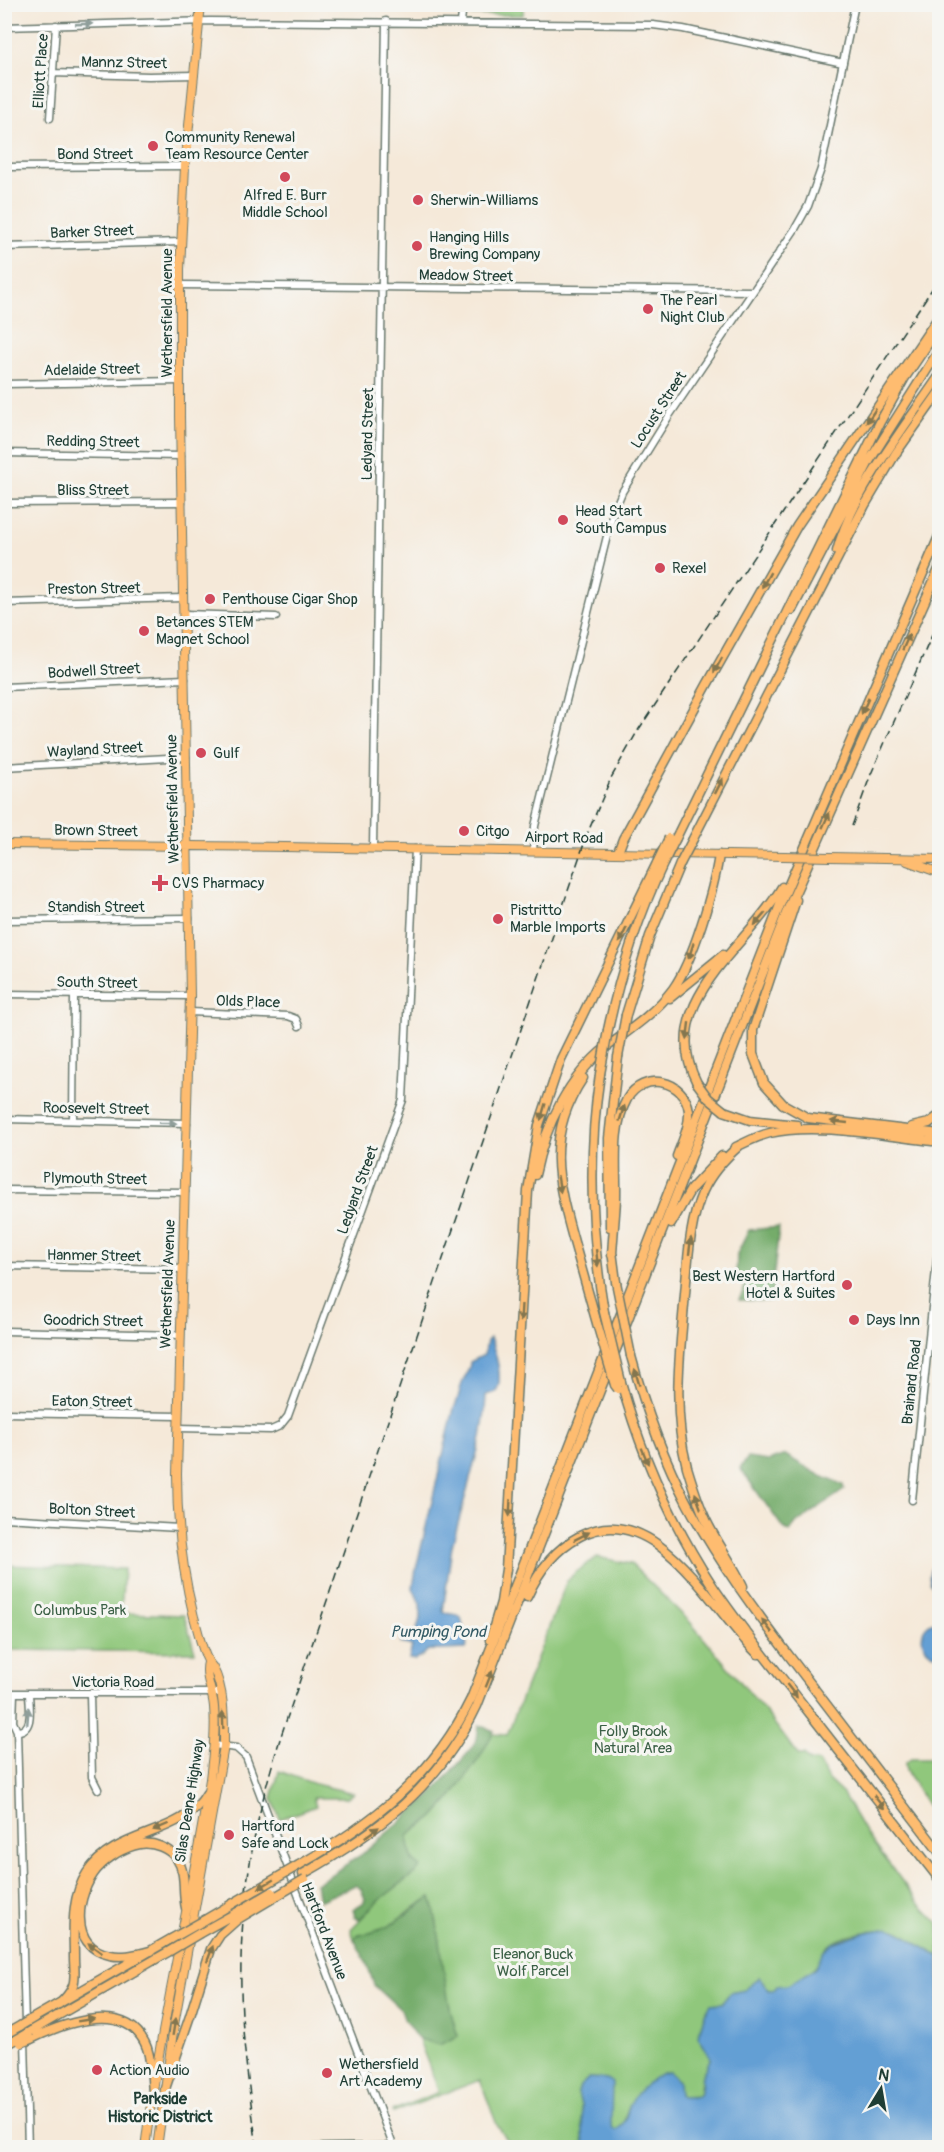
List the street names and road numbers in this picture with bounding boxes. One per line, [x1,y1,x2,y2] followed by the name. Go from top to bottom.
[29,32,53,109] street label: Elliott Place
[81,53,168,73] street label: Mannz Street
[57,145,134,164] street label: Bond Street
[50,221,135,243] street label: Barker Street
[158,248,177,378] street label: Wethersfield Avenue
[419,266,514,286] street label: Meadow Street
[43,360,141,380] street label: Adelaide Street
[627,367,692,452] street label: Locust Street
[358,386,378,481] street label: Ledyard Street
[46,432,141,452] street label: Redding Street
[57,481,130,500] street label: Bliss Street
[47,579,142,599] street label: Preston Street
[47,659,142,683] street label: Bodwell Street
[162,734,184,864] street label: Wethersfield Avenue
[47,738,144,762] street label: Wayland Street
[54,821,139,841] street label: Brown Street
[525,828,603,848] street label: Airport Road
[47,898,146,917] street label: Standish Street
[56,973,139,993] street label: South Street
[216,991,281,1013] street label: Olds Place
[43,1099,150,1119] street label: Roosevelt Street
[333,1142,383,1237] street label: Ledyard Street
[43,1169,148,1189] street label: Plymouth Street
[156,1219,180,1349] street label: Wethersfield Avenue
[47,1246,142,1266] street label: Hanmer Street
[43,1311,144,1331] street label: Goodrich Street
[898,1338,926,1426] street label: Brainard Road
[51,1392,133,1412] street label: Eaton Street
[48,1499,137,1523] street label: Bolton Street
[72,1673,154,1692] street label: Victoria Road
[171,1737,209,1864] street label: Silas Deane Highway
[297,1880,352,1983] street label: Hartford Avenue

